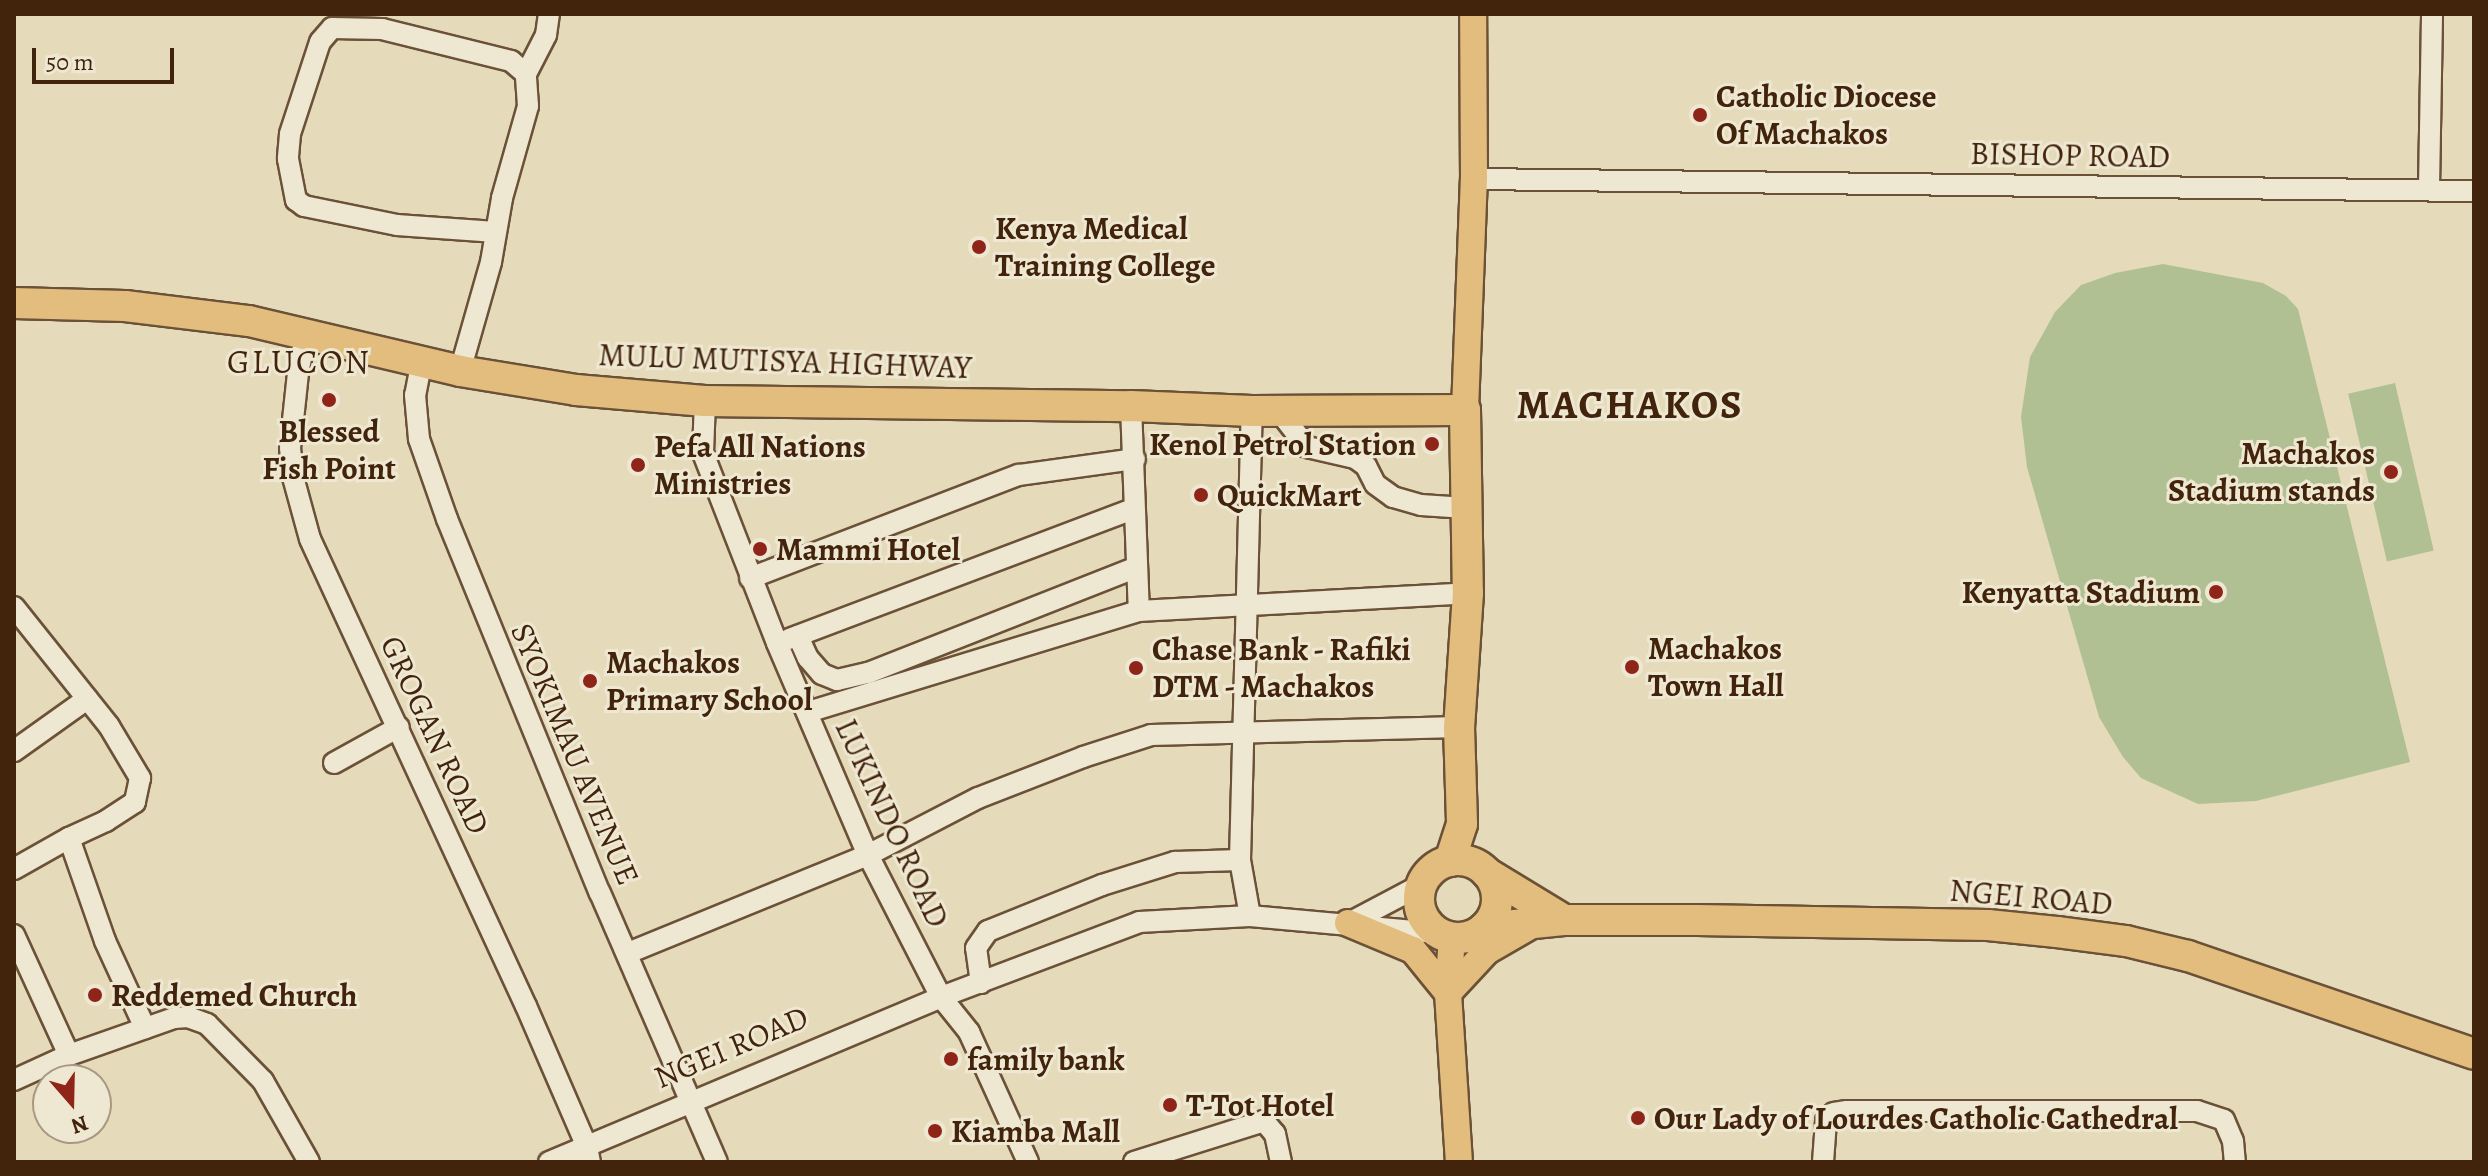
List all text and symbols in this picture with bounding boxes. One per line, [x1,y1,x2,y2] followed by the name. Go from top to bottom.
[36,32,178,82] scale bar
[46,46,94,78] text: 50 m
[1716,78,1937,153] place label: Catholic Diocese Of Machakos
[1691,106,1709,124] marker: Catholic Diocese Of Machakos
[1970,134,2170,176] street label: BISHOP ROAD
[995,210,1216,285] place label: Kenya Medical Training College
[970,238,988,256] marker: Kenya Medical Training College
[598,335,972,387] street label: MULU MUTISYA HIGHWAY
[227,342,371,382] district label: GLUCON
[1516,381,1744,429] district label: MACHAKOS
[320,391,338,409] marker: Blessed Fish Point
[262,413,396,488] place label: Blessed Fish Point
[1149,425,1416,463] place label: Kenol Petrol Station
[654,428,866,503] place label: Pefa All Nations Ministries
[1423,435,1441,453] marker: Kenol Petrol Station
[2168,435,2375,510] place label: Machakos Stadium stands
[629,456,647,474] marker: Pefa All Nations Ministries
[2382,463,2400,481] marker: Machakos Stadium stands
[1217,476,1362,514] place label: QuickMart
[1192,486,1210,504] marker: QuickMart
[776,530,960,568] place label: Mammi Hotel
[751,540,769,558] marker: Mammi Hotel
[1961,573,2200,611] place label: Kenyatta Stadium
[2207,583,2225,601] marker: Kenyatta Stadium
[503,617,647,891] street label: SYOKIMAU AVENUE
[372,630,498,840] street label: GROGAN ROAD
[1648,630,1784,705] place label: Machakos Town Hall
[1152,631,1412,706] place label: Chase Bank - Rafiki DTM - Machakos
[606,644,812,719] place label: Machakos Primary School
[1623,658,1641,676] marker: Machakos Town Hall
[1127,659,1145,677] marker: Chase Bank - Rafiki DTM - Machakos
[581,672,599,690] marker: Machakos Primary School
[827,713,957,933] street label: LUKINDO ROAD
[1948,871,2114,923] street label: NGEI ROAD
[111,976,357,1014] place label: Reddemed Church
[86,986,104,1004] marker: Reddemed Church
[648,997,814,1097] street label: NGEI ROAD
[967,1040,1125,1078] place label: family bank
[942,1050,960,1068] marker: family bank
[32,1064,112,1144] north arrow
[1186,1086,1334,1124] place label: T-Tot Hotel
[1161,1096,1179,1114] marker: T-Tot Hotel
[1654,1099,2178,1137] place label: Our Lady of Lourdes Catholic Cathedral
[67,1108,92,1142] text: N
[1629,1109,1647,1127] marker: Our Lady of Lourdes Catholic Cathedral
[951,1112,1120,1150] place label: Kiamba Mall
[926,1122,944,1140] marker: Kiamba Mall

